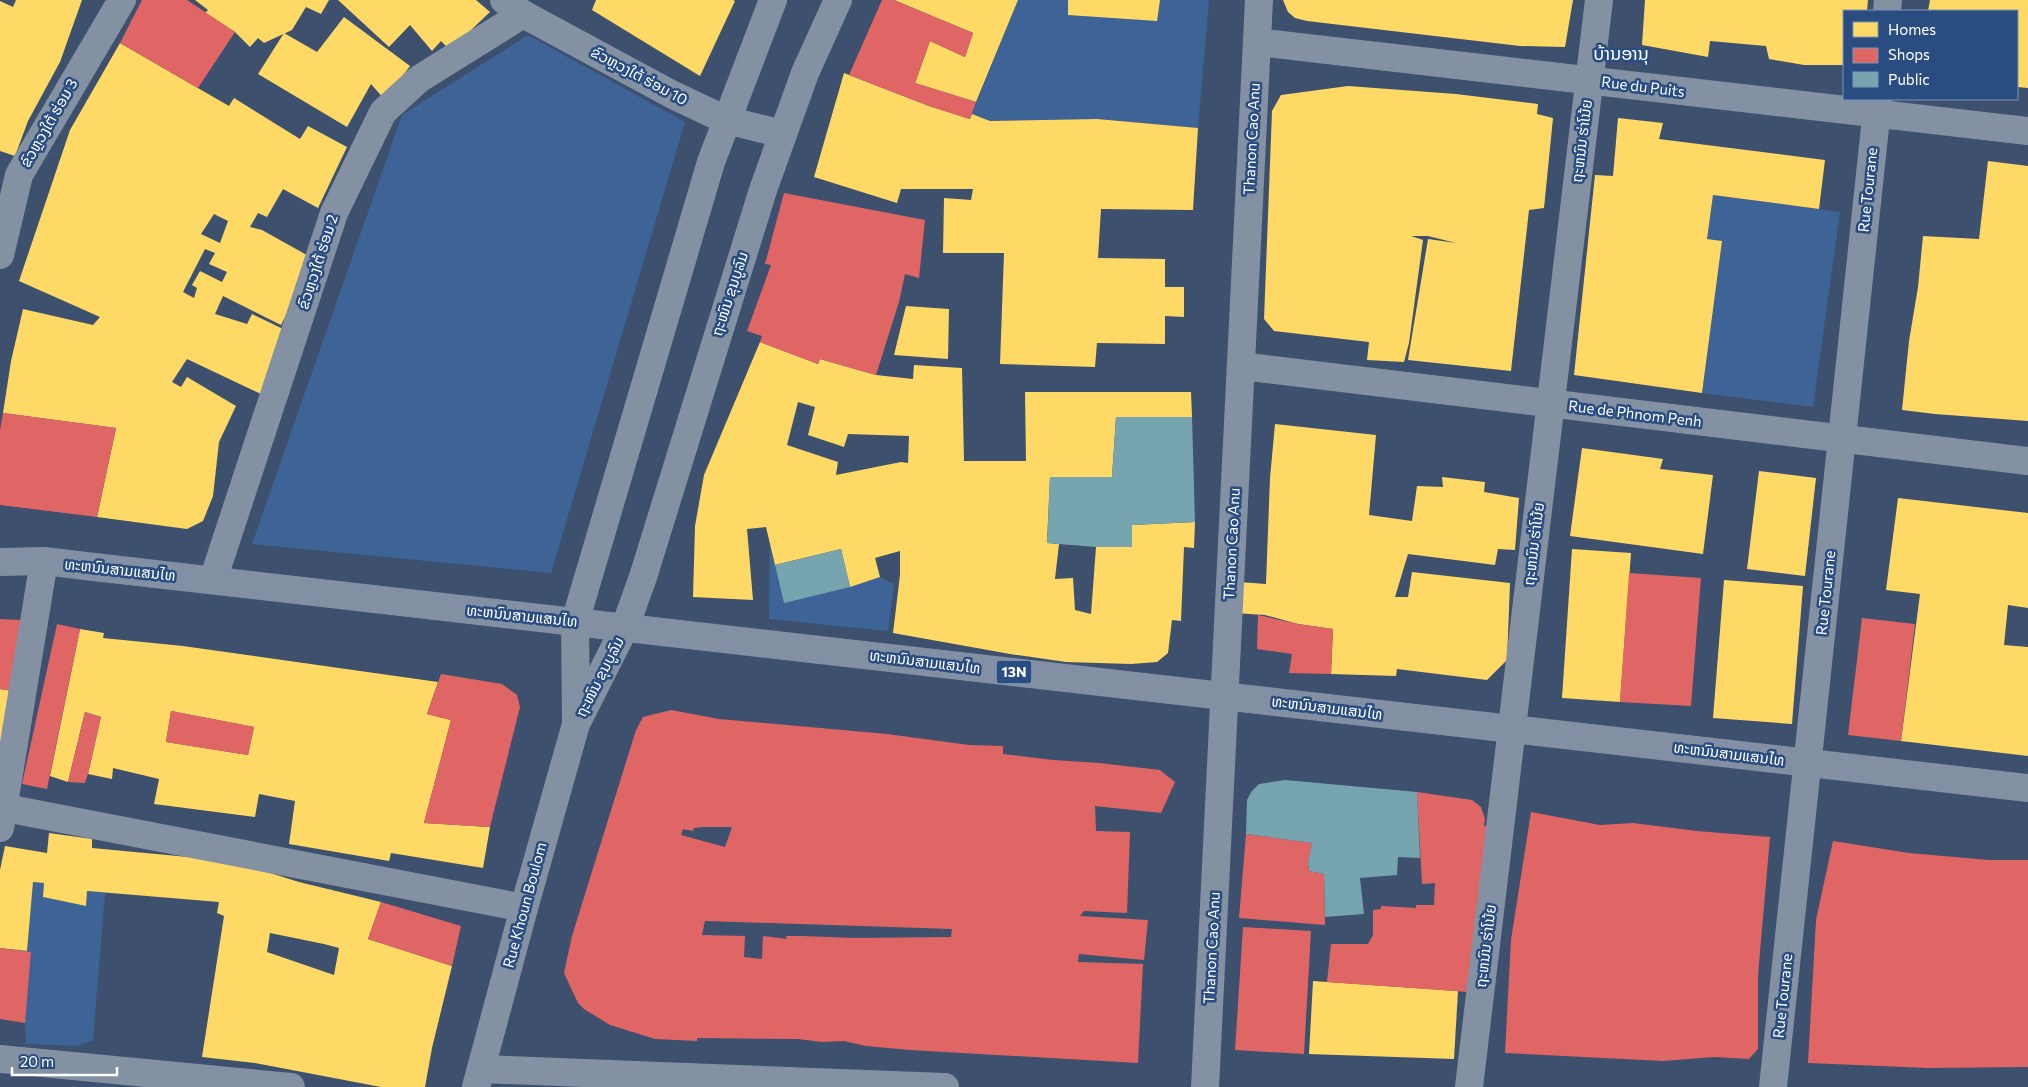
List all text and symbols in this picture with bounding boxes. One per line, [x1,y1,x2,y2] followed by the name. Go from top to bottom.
[1843,10,2018,100] legend
[1888,20,1936,38] text: Homes
[588,42,691,109] street label: ຂົວຫຼວງໃຕ້ ຮ່ອມ 10
[1593,42,1649,65] district label: ບ້ານອານຸ
[1888,45,1930,63] text: Shops
[1888,70,1930,88] text: Public
[1601,72,1686,100] street label: Rue du Puits
[16,75,82,170] street label: ຂົວຫຼວງໃຕ້ ຮ່ອມ 3
[1239,82,1263,196] street label: Thanon Cao Anu
[1567,98,1595,184] street label: ຖະຫນົນ ຮ່າໂນ້ຍ
[1854,147,1880,233] street label: Rue Tourane
[293,212,342,312] street label: ຂົວຫຼວງໃຕ້ ຮ່ອມ 2
[707,249,753,339] street label: ຖະໜົນ ຂຸນບູລົມ
[1567,396,1703,430] street label: Rue de Phnom Penh
[1219,487,1243,601] street label: Thanon Cao Anu
[1519,501,1547,587] street label: ຖະຫນົນ ຮ່າໂນ້ຍ
[1812,550,1838,636] street label: Rue Tourane
[64,554,177,584] street label: ທະຫນົນສາມແສນໄທ
[466,600,579,630] street label: ທະຫນົນສາມແສນໄທ
[571,633,629,721] street label: ຖະໜົນ ຂຸນບູລົມ
[869,645,982,677] street label: ທະຫນົນສາມແສນໄທ
[996,660,1032,684] road number: 13N
[1271,691,1384,723] street label: ທະຫນົນສາມແສນໄທ
[1673,737,1786,769] street label: ທະຫນົນສາມແສນໄທ
[499,840,549,970] street label: Rue Khoun Boulom
[1199,891,1223,1005] street label: Thanon Cao Anu
[1471,903,1499,989] street label: ຖະຫນົນ ຮ່າໂນ້ຍ
[1769,953,1795,1039] street label: Rue Tourane
[12,1044,118,1076] scale bar
[20,1052,54,1070] text: 20 m

